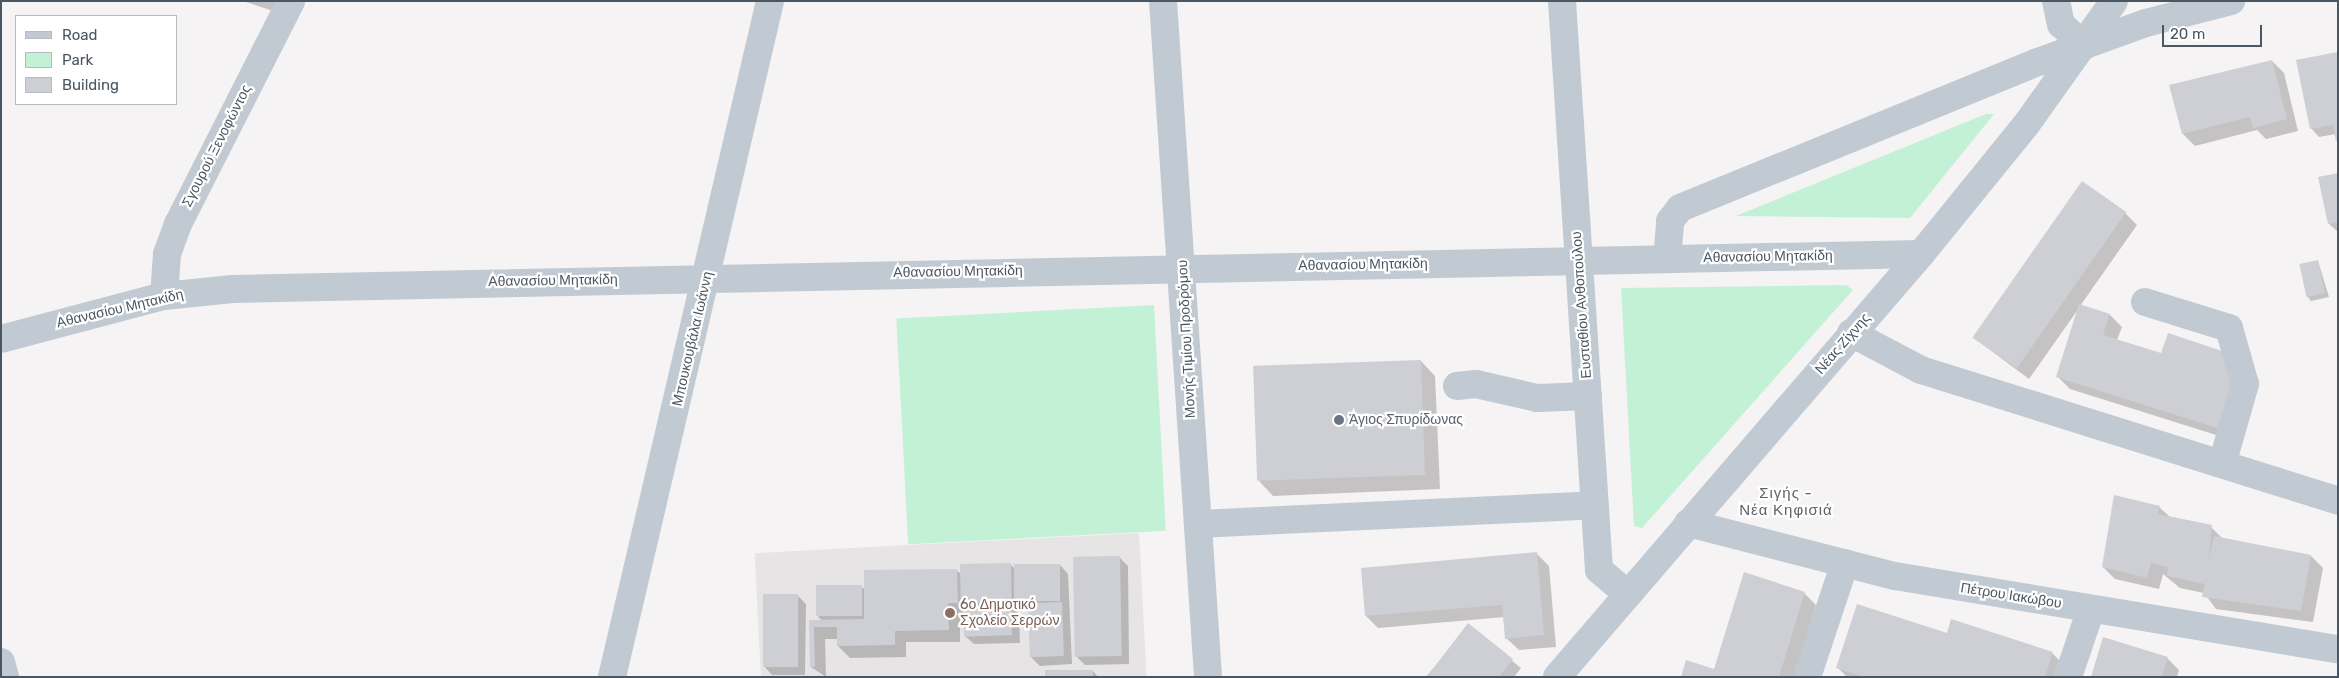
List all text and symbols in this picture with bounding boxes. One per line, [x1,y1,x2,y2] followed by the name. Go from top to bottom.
[15,15,178,105] legend
[2164,15,2264,47] scale bar
[2170,25,2205,43] text: 20 m
[62,26,98,44] text: Road
[62,51,93,69] text: Park
[62,76,119,94] text: Building
[179,82,255,210] street label: Σγουρού Ξενοφώντος
[1568,231,1596,379] street label: Ευσταθίου Ανθοπούλου
[1703,247,1833,267] street label: Αθανασίου Μητακίδη
[1298,255,1428,275] street label: Αθανασίου Μητακίδη
[1174,259,1200,419] street label: Μονής Τιμίου Προδρόμου
[893,262,1023,282] street label: Αθανασίου Μητακίδη
[669,270,717,408] street label: Μπουκουβάλα Ιωάννη
[488,271,618,291] street label: Αθανασίου Μητακίδη
[55,286,185,332] street label: Αθανασίου Μητακίδη
[1812,310,1874,378] street label: Νέας Ζίχνης
[1349,412,1463,428] place label: Άγιος Σπυρίδωνας
[1333,414,1345,426] marker: Άγιος Σπυρίδωνας
[1738,484,1834,519] district label: Σιγής - Νέα Κηφισιά
[1959,580,2063,612] street label: Πέτρου Ιακώβου
[960,597,1059,630] place label: 6ο Δημοτικό Σχολείο Σερρών
[944,607,956,619] marker: 6ο Δημοτικό Σχολείο Σερρών

